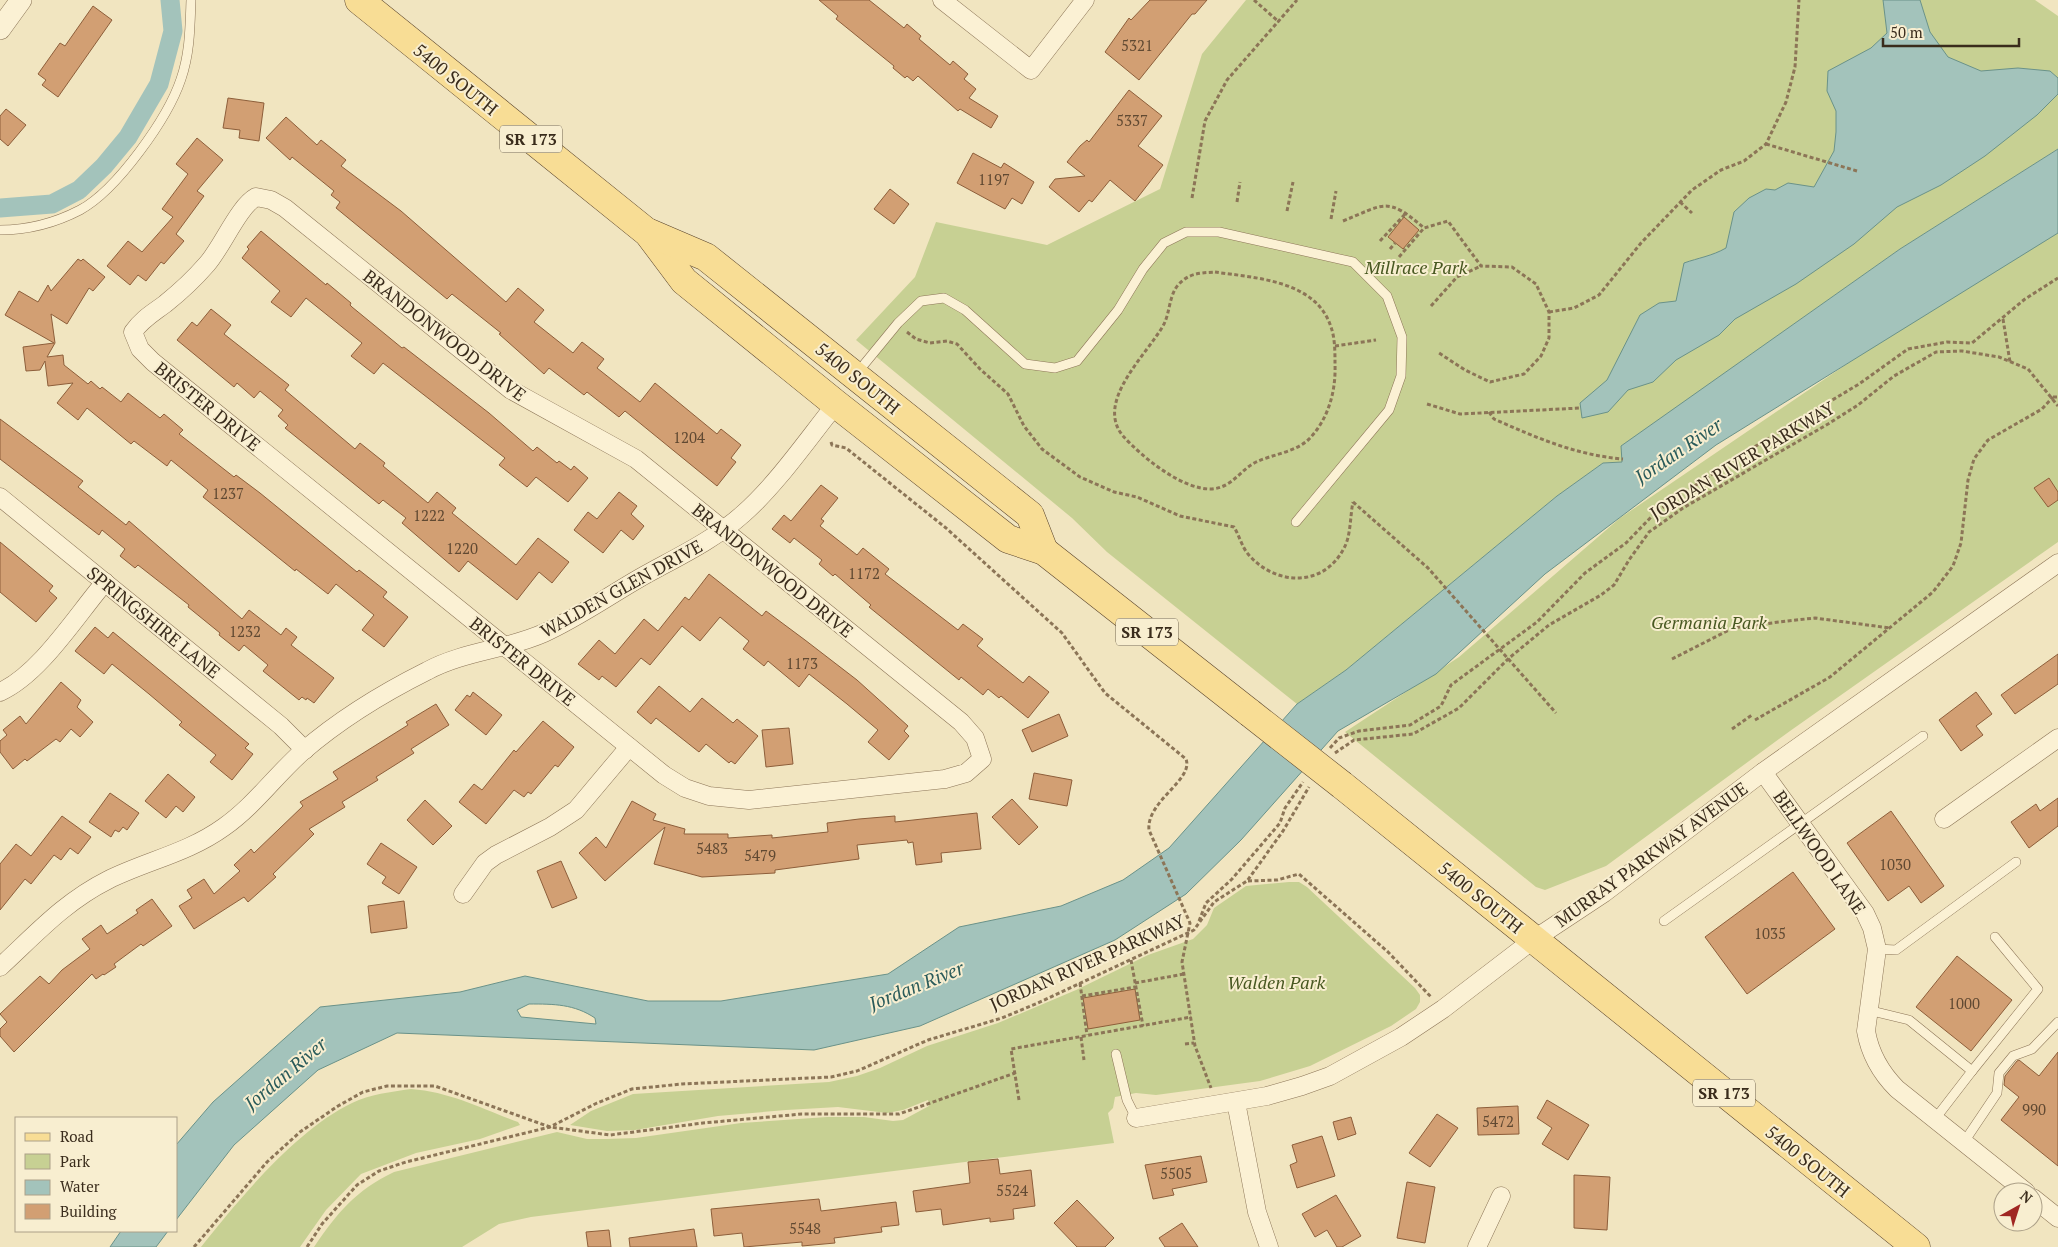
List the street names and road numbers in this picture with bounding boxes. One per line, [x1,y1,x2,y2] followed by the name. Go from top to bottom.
[409,38,503,120] street label: 5400 SOUTH
[500,126,562,152] road number: SR 173
[359,264,531,406] street label: BRANDONWOOD DRIVE
[811,337,905,419] street label: 5400 SOUTH
[150,356,266,456] street label: BRISTER DRIVE
[1645,395,1839,525] street label: JORDAN RIVER PARKWAY
[688,498,858,642] street label: BRANDONWOOD DRIVE
[536,533,706,643] street label: WALDEN GLEN DRIVE
[82,561,226,683] street label: SPRINGSHIRE LANE
[465,611,581,711] street label: BRISTER DRIVE
[1116,618,1178,646] road number: SR 173
[1550,776,1752,932] street label: MURRAY PARKWAY AVENUE
[1768,785,1872,919] street label: BELLWOOD LANE
[1434,856,1528,938] street label: 5400 SOUTH
[986,908,1189,1016] street label: JORDAN RIVER PARKWAY
[1693,1080,1755,1106] road number: SR 173
[1761,1120,1855,1202] street label: 5400 SOUTH

